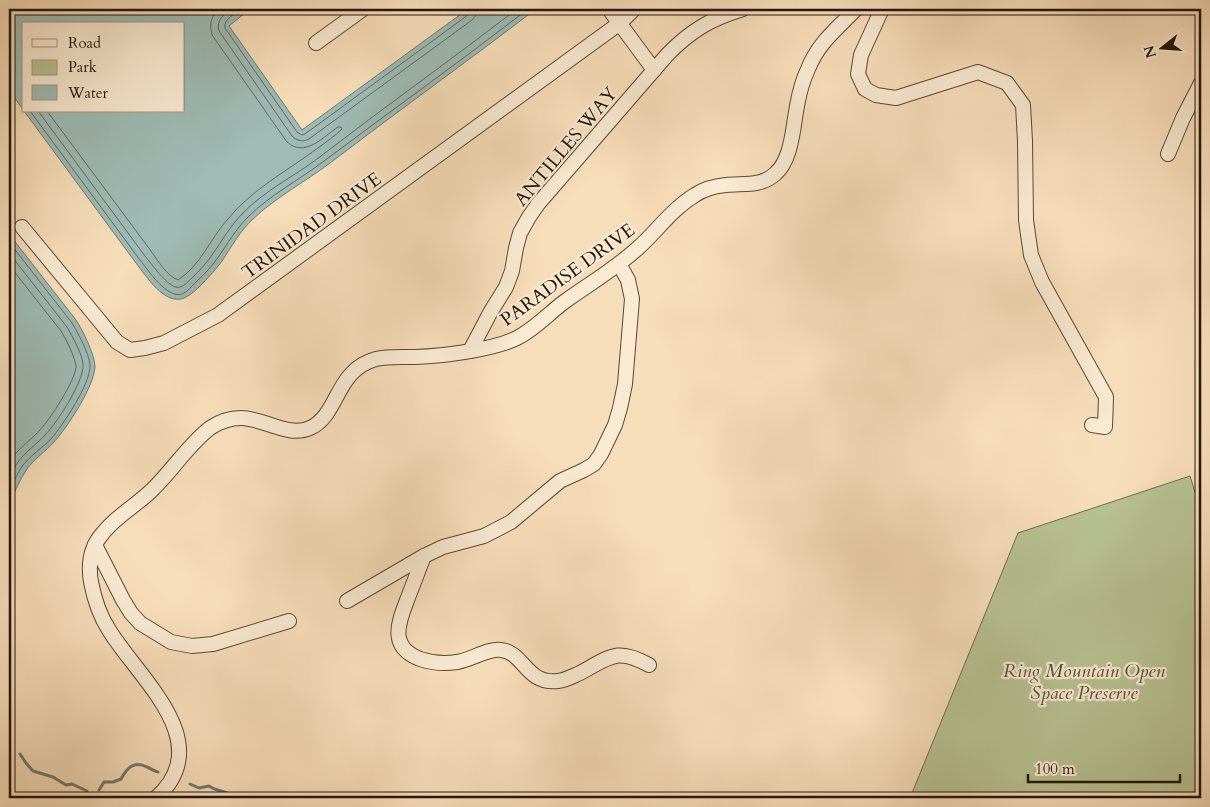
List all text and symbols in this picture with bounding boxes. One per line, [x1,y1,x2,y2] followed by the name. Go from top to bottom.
[22,22,185,112] legend
[1138,22,1188,72] north arrow
[68,33,101,53] text: Road
[1139,43,1161,60] text: N
[68,57,97,77] text: Park
[508,81,624,212] street label: ANTILLES WAY
[67,83,109,103] text: Water
[237,166,387,285] street label: TRINIDAD DRIVE
[495,217,640,332] street label: PARADISE DRIVE
[1003,658,1166,706] park label: Ring Mountain Open Space Preserve
[1028,752,1180,784] scale bar
[1035,759,1075,779] text: 100 m

